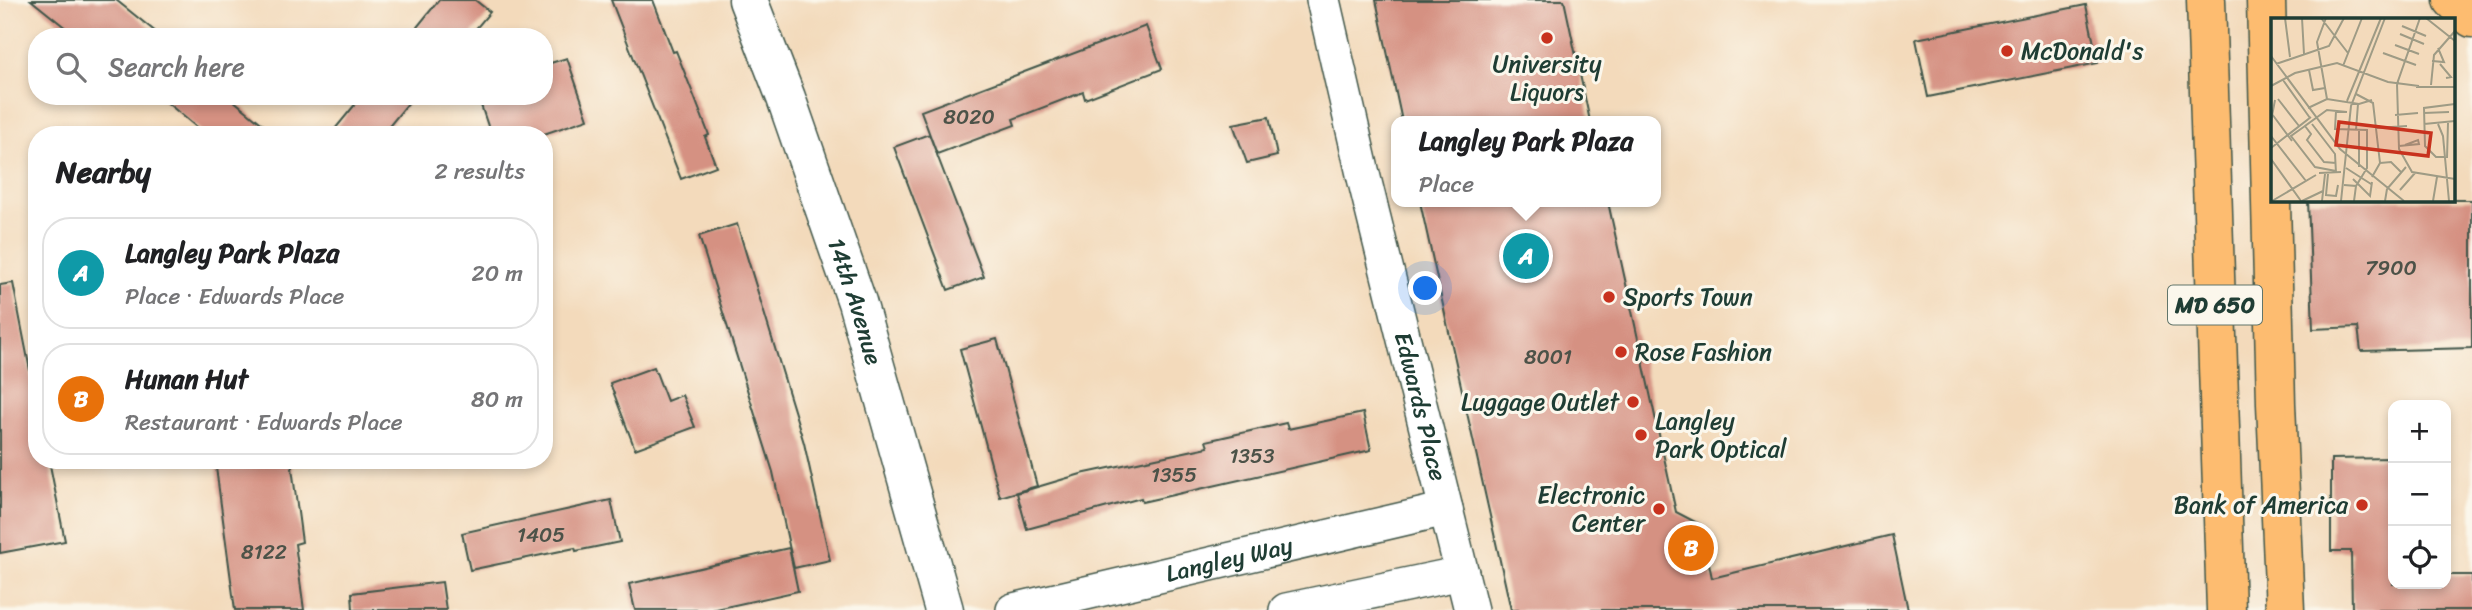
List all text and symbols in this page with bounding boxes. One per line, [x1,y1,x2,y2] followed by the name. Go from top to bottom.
[2271,18,2454,201] inset map
[28,28,553,105] search box
[1539,30,1555,46] marker: University Liquors
[2021,30,2144,72] place label: McDonald's
[1492,43,1602,113] place label: University Liquors
[1999,43,2015,59] marker: McDonald's
[108,44,245,90] text: Search here
[52,48,90,86] icon: search
[943,98,995,136] house number: 8020
[1391,116,1661,207] popup
[1419,118,1633,164] text: Langley Park Plaza
[56,145,151,199] text: Nearby
[434,151,525,192] text: 2 results
[1419,164,1474,205] text: Place
[125,230,339,276] text: Langley Park Plaza
[1503,230,1549,282] pin: A
[815,232,895,370] street label: 14th Avenue
[2365,249,2417,287] house number: 7900
[73,253,89,294] text: A
[472,253,523,294] text: 20 m
[1408,271,1442,305] your location
[125,276,344,317] text: Place · Edwards Place
[1623,276,1753,318] place label: Sports Town
[2168,286,2262,324] road number: MD 650
[1601,289,1617,305] marker: Sports Town
[1382,327,1459,485] street label: Edwards Place
[1635,331,1772,373] place label: Rose Fashion
[1524,338,1572,376] house number: 8001
[1613,344,1629,360] marker: Rose Fashion
[125,356,248,402] text: Hunan Hut
[74,379,88,420] text: B
[471,379,523,420] text: 80 m
[1461,381,1620,423] place label: Luggage Outlet
[1625,394,1641,410] marker: Luggage Outlet
[1655,400,1788,470] place label: Langley Park Optical
[2388,400,2451,589] map controls
[2388,400,2451,463] button: +
[125,402,403,443] text: Restaurant · Edwards Place
[1633,427,1649,443] marker: Langley Park Optical
[1230,437,1275,475] house number: 1353
[1151,456,1197,494] house number: 1355
[2388,463,2451,526] button: −
[1537,474,1646,544] place label: Electronic Center
[2174,484,2349,526] place label: Bank of America
[2354,497,2370,513] marker: Bank of America
[1651,501,1667,517] marker: Electronic Center
[517,516,565,554] house number: 1405
[1668,522,1714,574] pin: B
[1162,524,1297,595] street label: Langley Way
[2388,526,2451,589] button: locate
[241,533,287,571] house number: 8122

